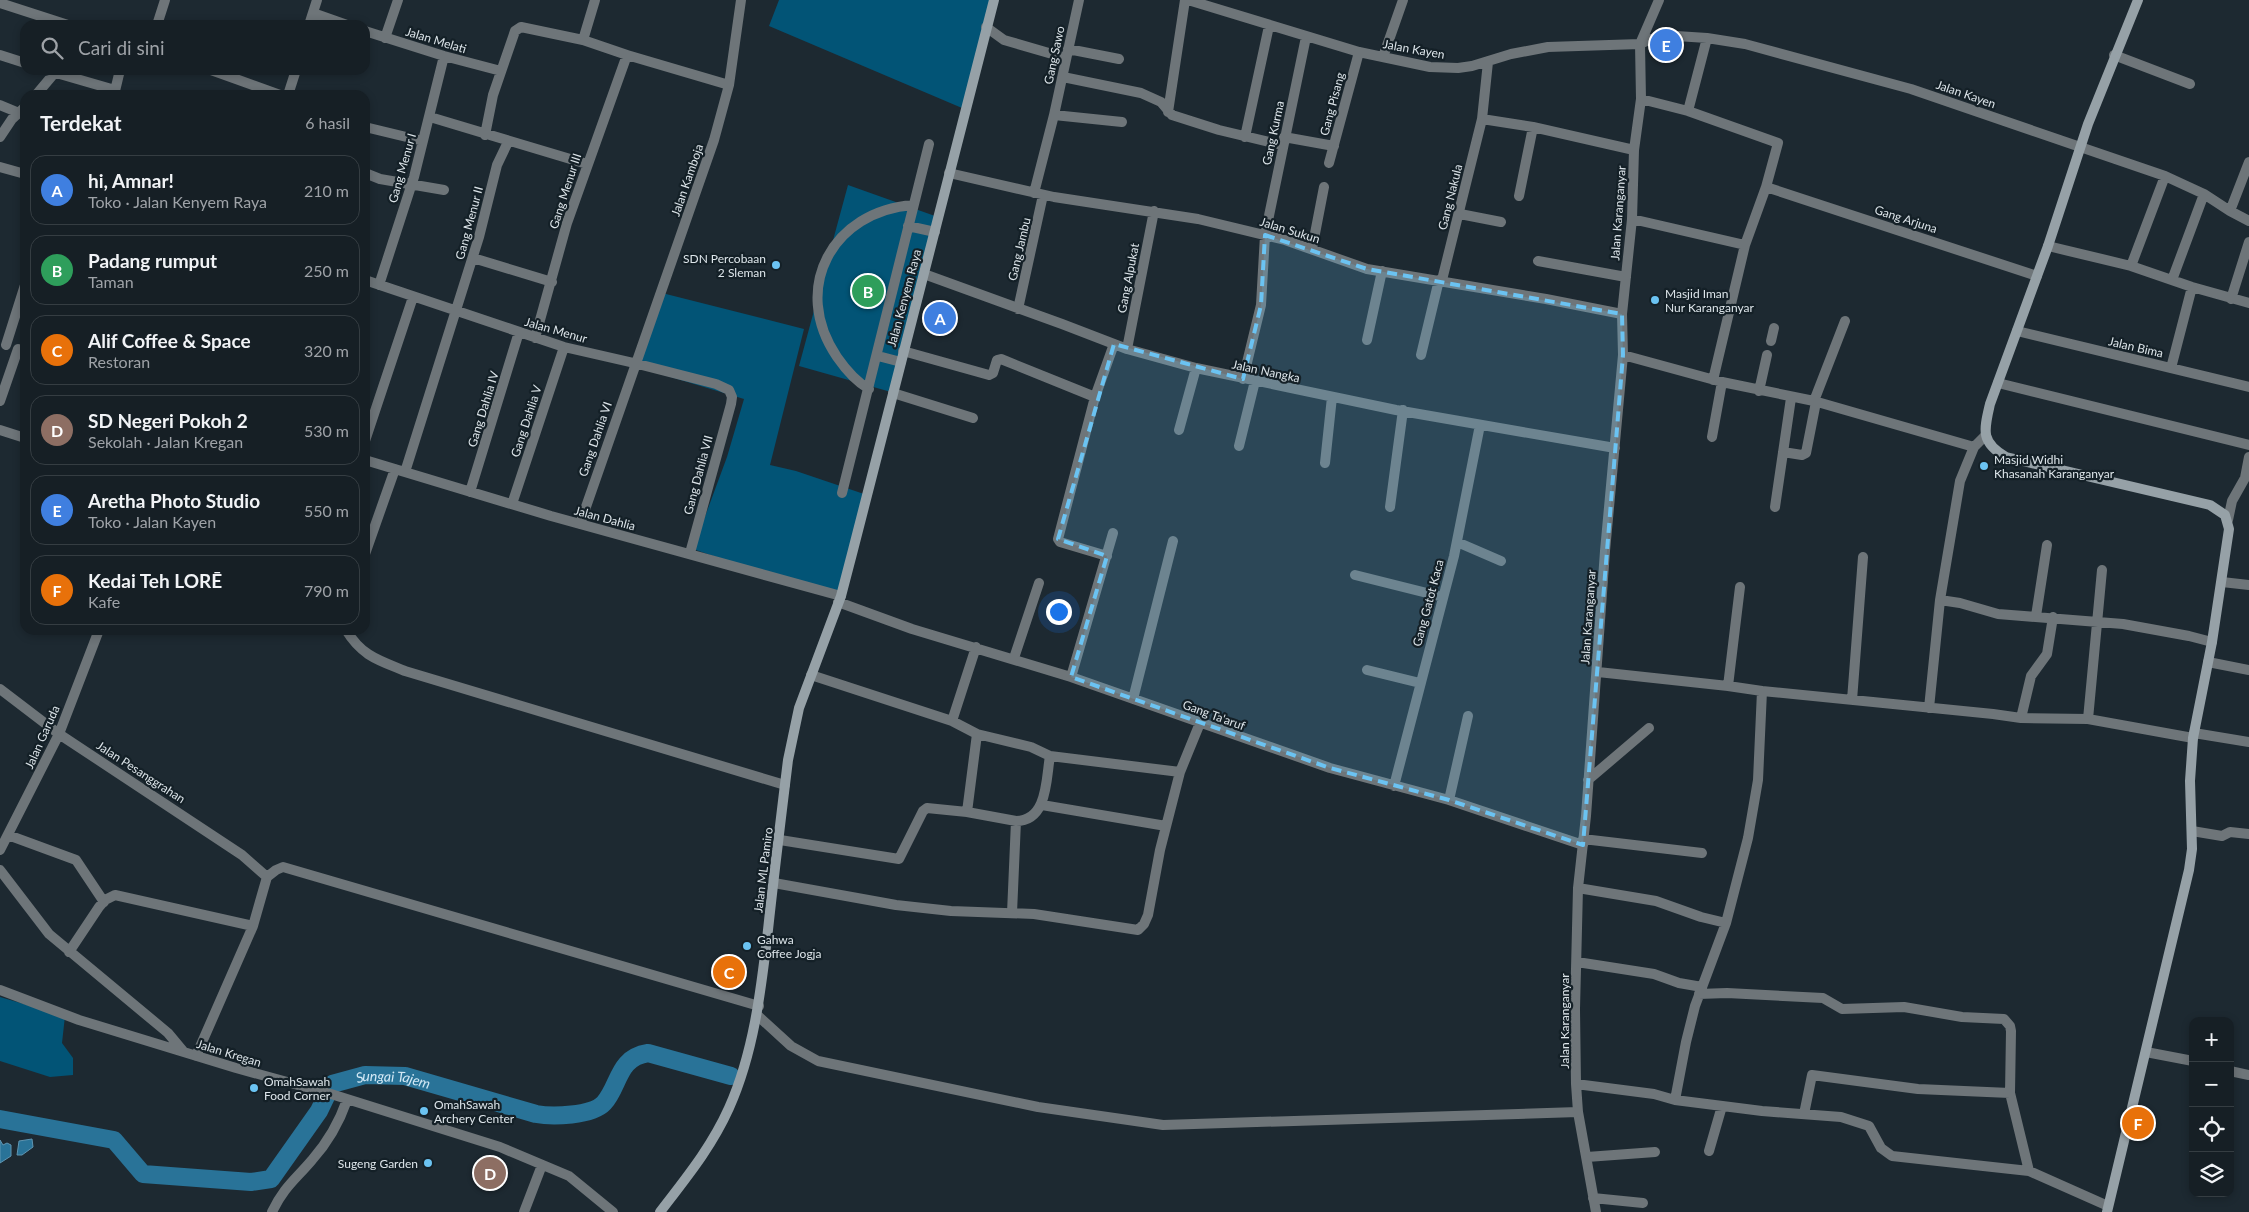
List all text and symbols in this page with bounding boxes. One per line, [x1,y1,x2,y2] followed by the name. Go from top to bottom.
[20,20,370,75] search box
[404,24,468,56] street label: Jalan Melati
[1041,24,1068,86] street label: Gang Sawo
[1650,26,1682,64] pin: E
[38,34,66,62] icon: search
[78,36,165,59] text: Cari di sini
[1382,36,1446,62] street label: Jalan Kayen
[1316,71,1348,137] street label: Gang Pisang
[1934,77,1998,111] street label: Jalan Kayen
[1259,100,1287,166] street label: Gang Kurma
[40,110,122,135] text: Terdekat
[305,113,350,132] text: 6 hasil
[385,131,419,205] street label: Gang Menur I
[668,142,706,218] street label: Jalan Kamboja
[546,151,584,231] street label: Gang Menur III
[1435,163,1465,231] street label: Gang Nakula
[1607,164,1629,261] street label: Jalan Karanganyar
[88,169,174,192] text: hi, Amnar!
[51,181,63,200] text: A
[304,181,349,200] text: 210 m
[452,185,486,261] street label: Gang Menur II
[88,192,267,211] text: Toko · Jalan Kenyem Raya
[1873,202,1939,236] street label: Gang Arjuna
[1258,214,1322,246] street label: Jalan Sukun
[1004,216,1034,282] street label: Gang Jambu
[1114,241,1142,314] street label: Gang Alpukat
[884,248,924,348] street label: Jalan Kenyem Raya
[88,249,217,272] text: Padang rumput
[683,251,766,280] place label: SDN Percobaan 2 Sleman
[770,259,782,271] marker: SDN Percobaan 2 Sleman
[52,261,62,280] text: B
[304,261,349,280] text: 250 m
[88,272,134,291] text: Taman
[852,272,884,310] pin: B
[1665,286,1755,315] place label: Masjid Iman Nur Karanganyar
[1649,294,1661,306] marker: Masjid Iman Nur Karanganyar
[924,299,956,337] pin: A
[523,314,590,346] street label: Jalan Menur
[88,329,251,352] text: Alif Coffee & Space
[2107,333,2165,361] street label: Jalan Bima
[52,341,62,360] text: C
[304,341,349,360] text: 320 m
[88,352,150,371] text: Restoran
[1231,356,1301,386] street label: Jalan Nangka
[464,368,502,449] street label: Gang Dahlia IV
[507,382,545,459] street label: Gang Dahlia V
[575,400,615,478] street label: Gang Dahlia VI
[88,409,248,432] text: SD Negeri Pokoh 2
[51,421,63,440] text: D
[304,421,349,440] text: 530 m
[88,432,243,451] text: Sekolah · Jalan Kregan
[680,434,716,516] street label: Gang Dahlia VII
[1994,452,2115,481] place label: Masjid Widhi Khasanah Karanganyar
[1978,460,1990,472] marker: Masjid Widhi Khasanah Karanganyar
[88,489,260,512] text: Aretha Photo Studio
[52,501,62,520] text: E
[304,501,349,520] text: 550 m
[573,503,637,533] street label: Jalan Dahlia
[88,512,216,531] text: Toko · Jalan Kayen
[1409,558,1447,648] street label: Gang Gatot Kaca
[1577,568,1599,665] street label: Jalan Karanganyar
[88,569,222,592] text: Kedai Teh LORĒ
[52,581,62,600] text: F
[304,581,349,600] text: 790 m
[88,592,120,611] text: Kafe
[1046,599,1072,625] your location
[1181,697,1248,734] street label: Gang Ta'aruf
[21,703,63,771] street label: Jalan Garuda
[94,738,188,806] street label: Jalan Pesanggrahan
[750,826,776,914] street label: Jalan ML Pamiro
[757,932,822,961] place label: Gahwa Coffee Jogja
[741,940,753,952] marker: Gahwa Coffee Jogja
[713,953,745,991] pin: C
[1557,973,1572,1069] street label: Jalan Karanganyar
[2189,1017,2234,1197] map controls
[2189,1017,2234,1062] button: +
[195,1036,263,1070] street label: Jalan Kregan
[2189,1062,2234,1107] button: −
[354,1066,433,1092] water label: Sungai Tajem
[264,1074,331,1103] place label: OmahSawah Food Corner
[248,1082,260,1094] marker: OmahSawah Food Corner
[434,1097,515,1126] place label: OmahSawah Archery Center
[2122,1104,2154,1142] pin: F
[418,1105,430,1117] marker: OmahSawah Archery Center
[2189,1107,2234,1152] button: locate
[2189,1152,2234,1197] button: layers
[474,1154,506,1192] pin: D
[338,1156,418,1171] place label: Sugeng Garden
[422,1157,434,1169] marker: Sugeng Garden

